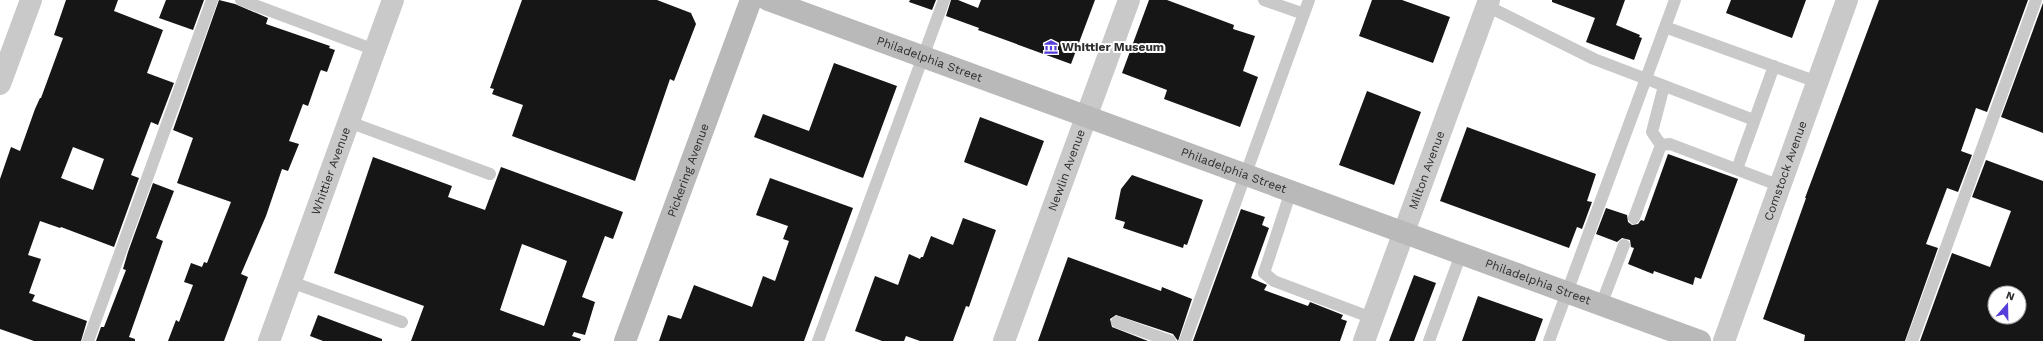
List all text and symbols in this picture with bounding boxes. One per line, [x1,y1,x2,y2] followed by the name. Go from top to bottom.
[875,33,984,85] street label: Philadelphia Street
[1043,39,1059,55] museum icon: Whittier Museum
[1062,40,1164,54] place label: Whittier Museum
[1761,119,1810,222] street label: Comstock Avenue
[664,121,712,219] street label: Pickering Avenue
[308,125,353,217] street label: Whittier Avenue
[1045,127,1088,213] street label: Newlin Avenue
[1406,129,1447,211] street label: Milton Avenue
[1179,145,1289,196] street label: Philadelphia Street
[1483,256,1593,307] street label: Philadelphia Street
[1987,285,2027,325] north arrow
[2004,289,2016,304] text: N

